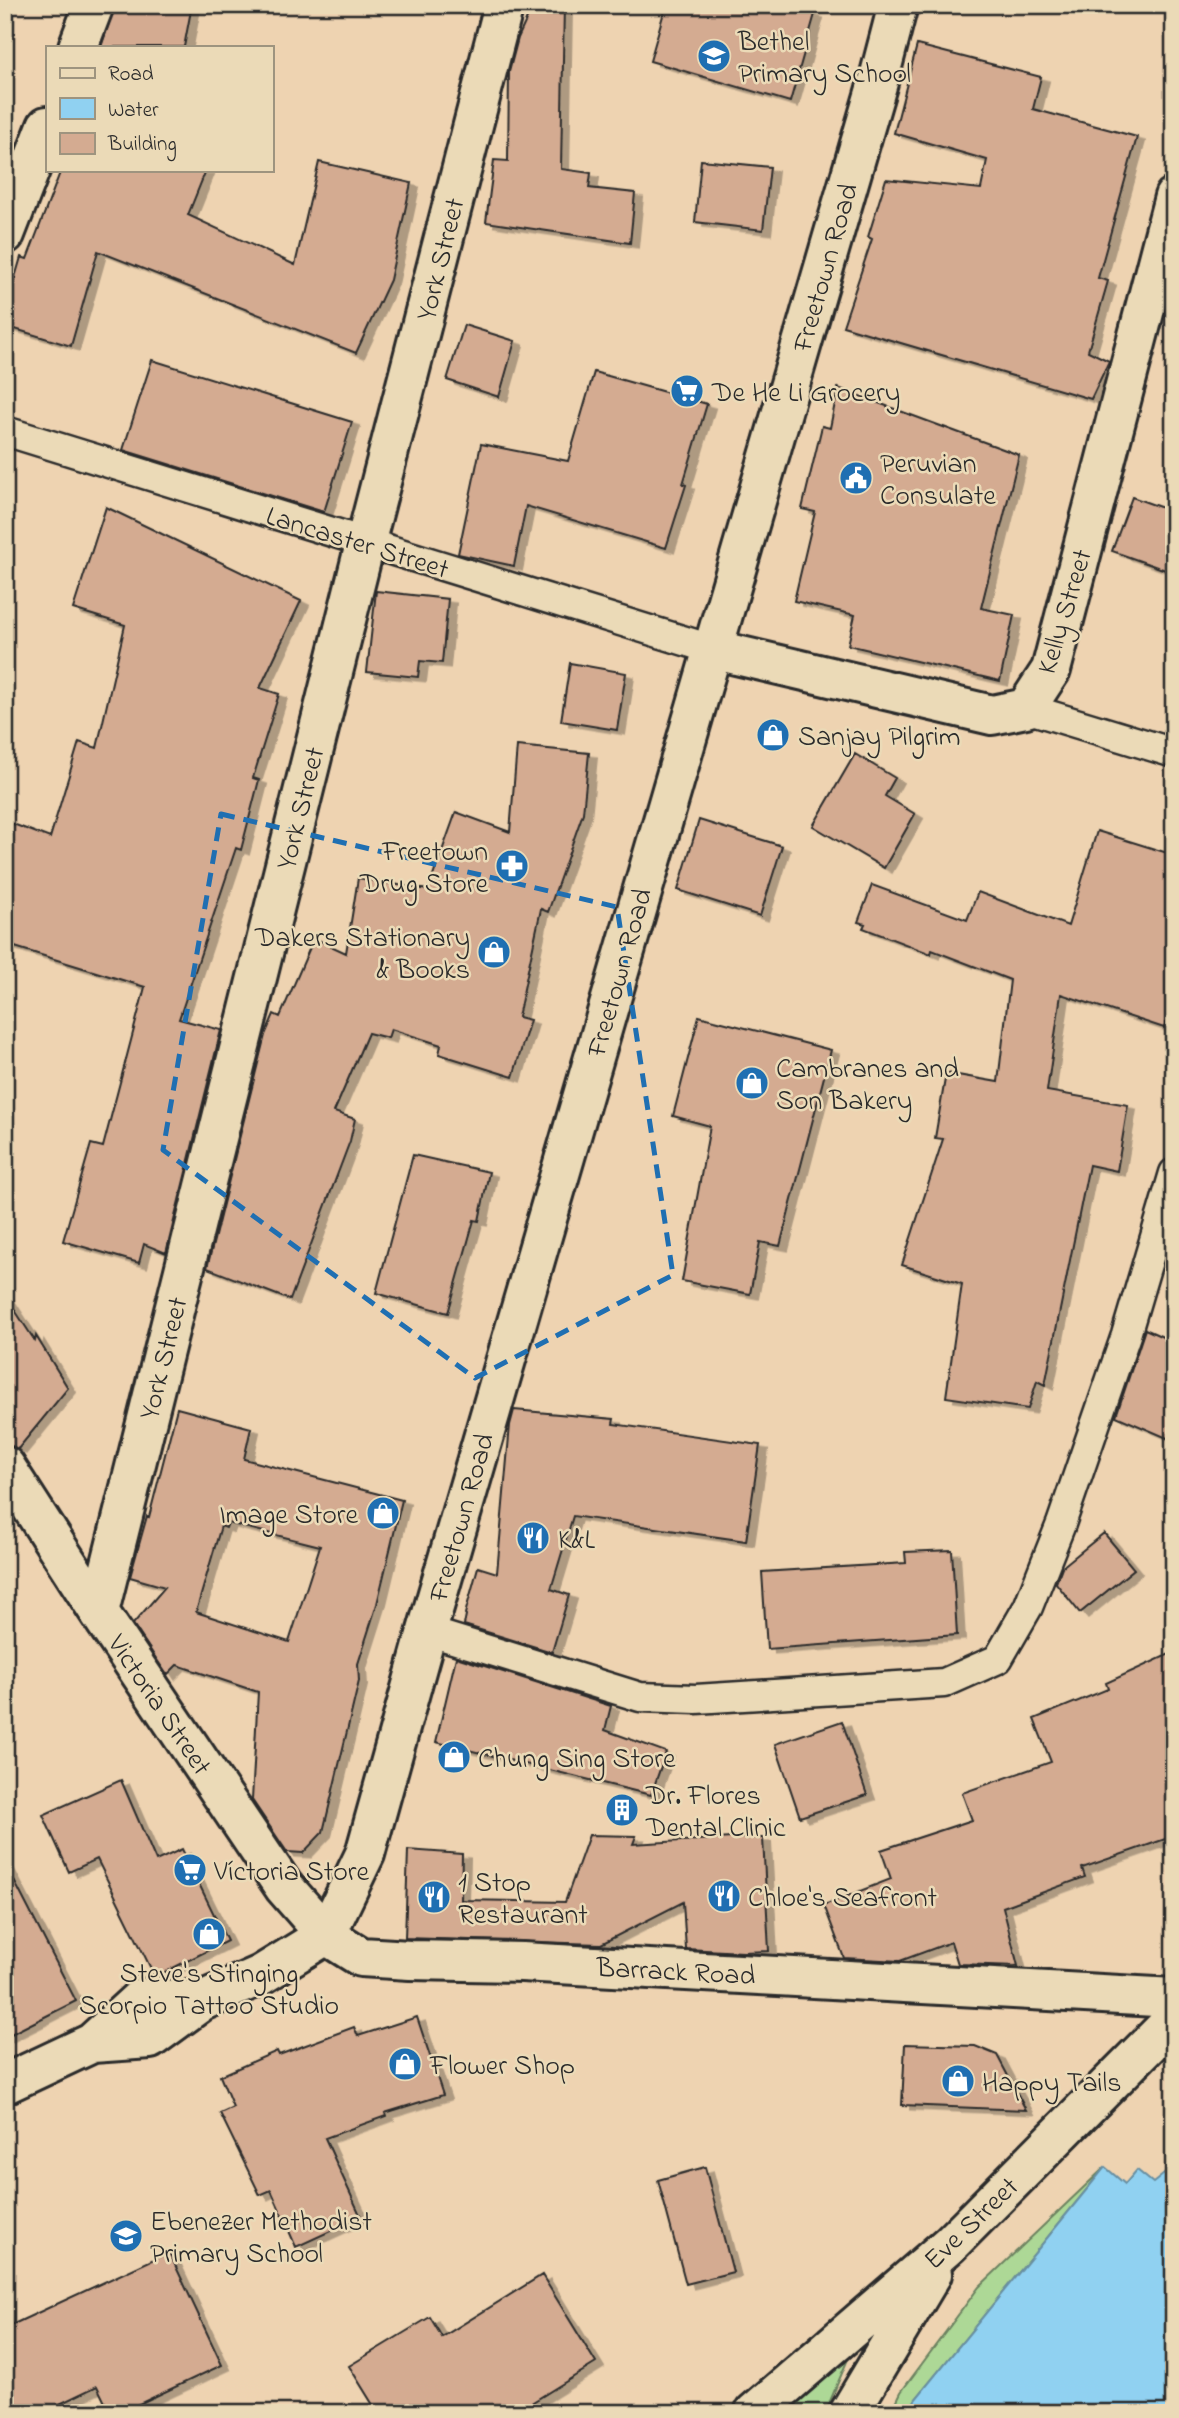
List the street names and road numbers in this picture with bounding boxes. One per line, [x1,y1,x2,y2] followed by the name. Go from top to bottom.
[783,179,871,358] street label: Freetown Road
[407,194,477,325] street label: York Street
[260,497,453,592] street label: Lancaster Street
[1028,545,1105,680] street label: Kelly Street
[267,743,337,874] street label: York Street
[577,884,665,1063] street label: Freetown Road
[130,1293,200,1424] street label: York Street
[419,1429,507,1608] street label: Freetown Road
[95,1626,221,1785] street label: Victoria Street
[594,1949,757,1998] street label: Barrack Road
[915,2169,1029,2281] street label: Eve Street

